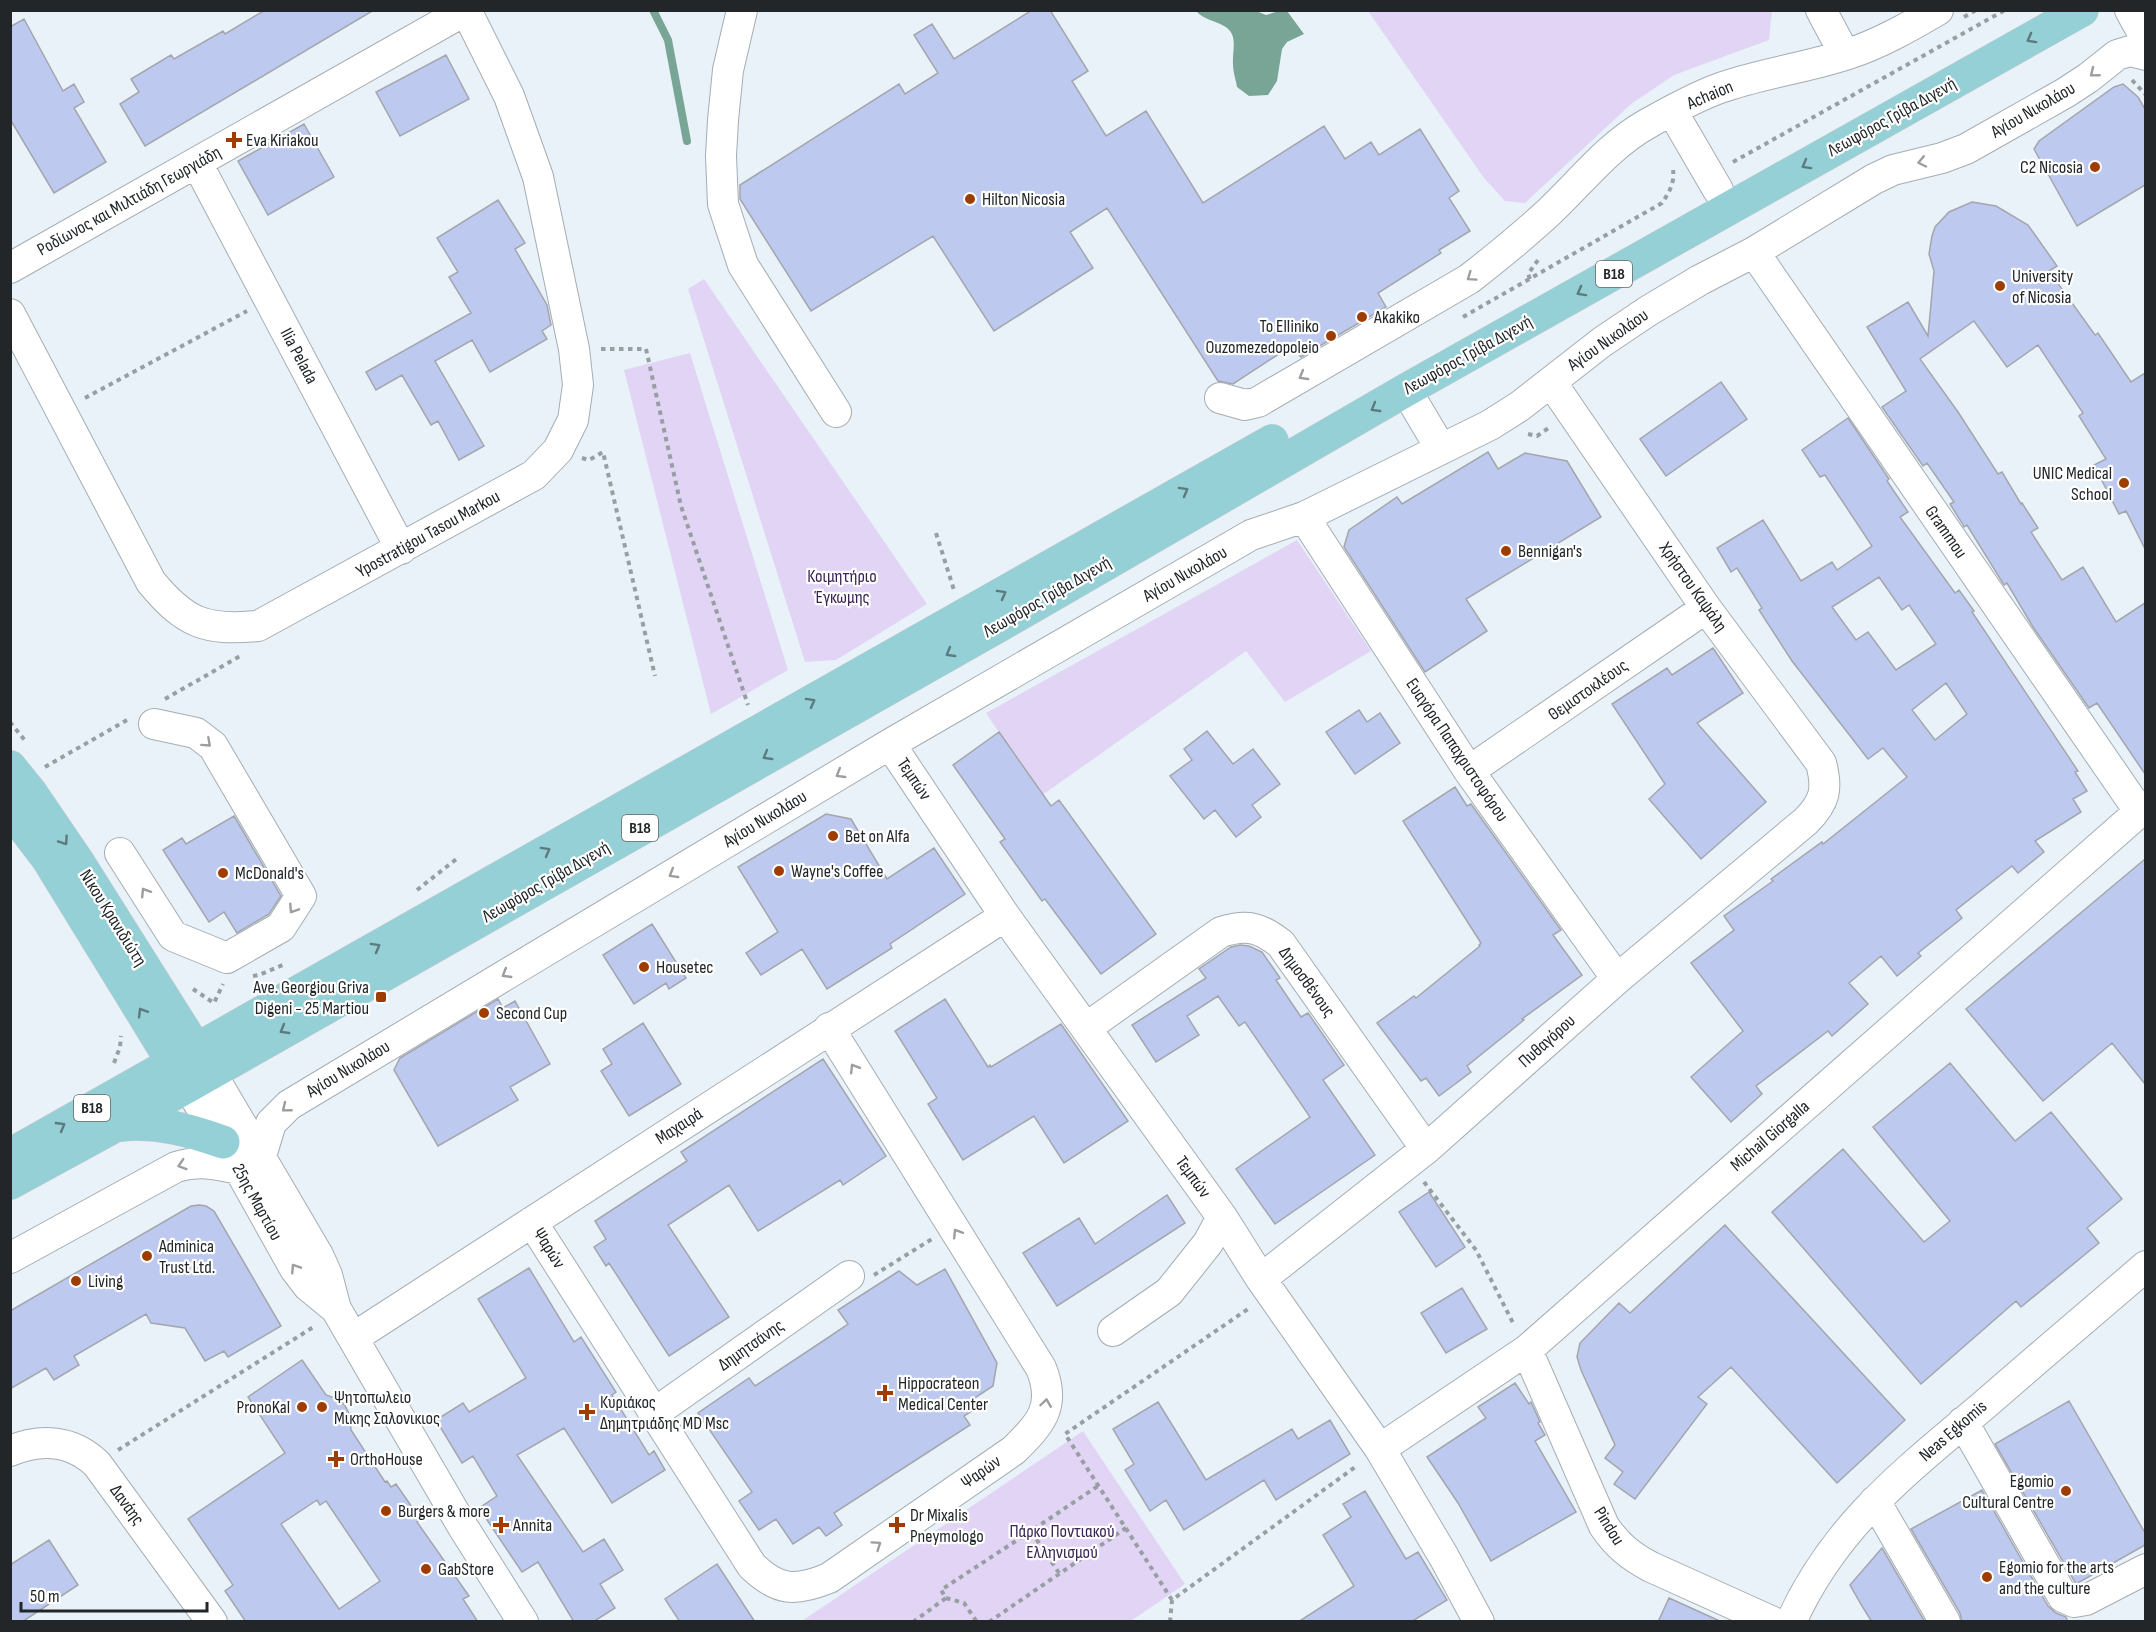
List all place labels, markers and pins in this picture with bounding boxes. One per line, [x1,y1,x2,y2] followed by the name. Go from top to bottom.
[246,130,318,151] place label: Eva Kiriakou
[227,133,241,147] marker: Eva Kiriakou
[2020,157,2083,178] place label: C2 Nicosia
[2088,160,2102,174] marker: C2 Nicosia
[982,189,1065,210] place label: Hilton Nicosia
[963,192,977,206] marker: Hilton Nicosia
[2012,266,2073,308] place label: University of Nicosia
[1993,279,2007,293] marker: University of Nicosia
[1373,307,1420,328] place label: Akakiko
[1355,310,1369,324] marker: Akakiko
[1205,316,1319,358] place label: To Elliniko Ouzomezedopoleio
[1324,329,1338,343] marker: To Elliniko Ouzomezedopoleio
[2033,463,2112,505] place label: UNIC Medical School
[2117,476,2131,490] marker: UNIC Medical School
[1518,541,1582,562] place label: Bennigan's
[1499,544,1513,558] marker: Bennigan's
[845,826,910,847] place label: Bet on Alfa
[826,829,840,843] marker: Bet on Alfa
[791,861,883,882] place label: Wayne's Coffee
[235,863,304,884] place label: McDonald's
[772,864,786,878] marker: Wayne's Coffee
[216,866,230,880] marker: McDonald's
[656,957,714,978] place label: Housetec
[637,960,651,974] marker: Housetec
[252,977,369,1019] place label: Ave. Georgiou Griva Digeni - 25 Martiou
[374,990,388,1004] marker: Ave. Georgiou Griva Digeni - 25 Martiou
[496,1003,567,1024] place label: Second Cup
[477,1006,491,1020] marker: Second Cup
[158,1236,215,1278] place label: Adminica Trust Ltd.
[140,1249,154,1263] marker: Adminica Trust Ltd.
[88,1271,123,1292] place label: Living
[69,1274,83,1288] marker: Living
[898,1373,988,1415] place label: Hippocrateon Medical Center
[876,1384,894,1402] marker: Hippocrateon Medical Center
[334,1387,440,1429] place label: Ψητοπωλειο Μικης Σαλονικιος
[600,1392,729,1434] place label: Κυριάκος Δημητριάδης MD Msc
[237,1397,290,1418] place label: PronoKal
[295,1400,309,1414] marker: PronoKal
[315,1400,329,1414] marker: Ψητοπωλειο Μικης Σαλονικιος
[578,1403,596,1421] marker: Κυριάκος Δημητριάδης MD Msc
[350,1449,423,1470] place label: OrthoHouse
[327,1450,345,1468] marker: OrthoHouse
[1962,1471,2054,1513] place label: Egomio Cultural Centre
[2059,1484,2073,1498] marker: Egomio Cultural Centre
[398,1501,490,1522] place label: Burgers & more
[379,1504,393,1518] marker: Burgers & more
[910,1505,984,1547] place label: Dr Mixalis Pneymologo
[512,1515,552,1536] place label: Annita
[888,1516,906,1534] marker: Dr Mixalis Pneymologo
[494,1518,508,1532] marker: Annita
[1999,1557,2114,1599] place label: Egomio for the arts and the culture
[438,1559,494,1580] place label: GabStore
[419,1562,433,1576] marker: GabStore
[1980,1570,1994,1584] marker: Egomio for the arts and the culture

